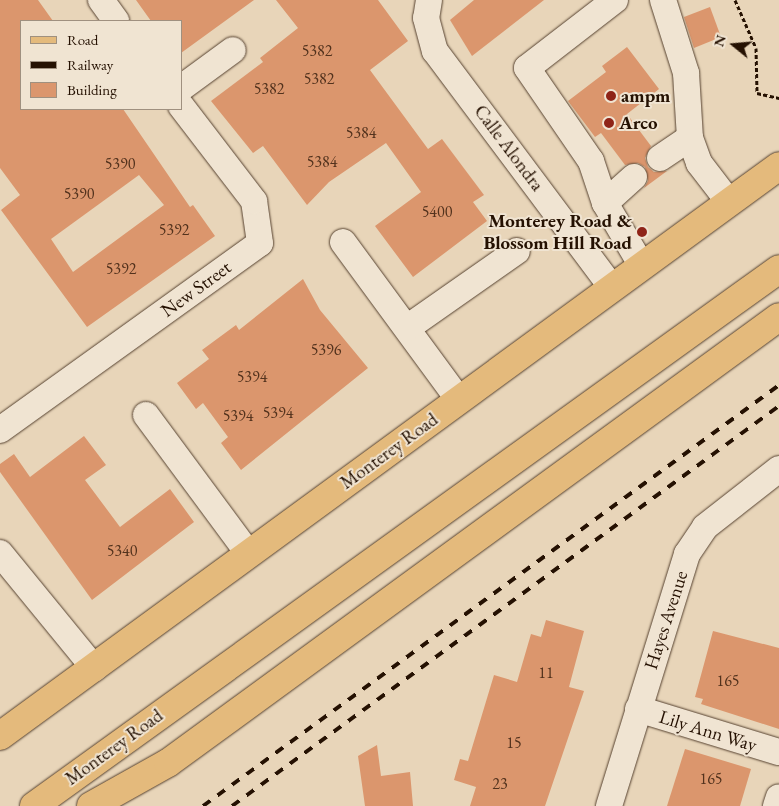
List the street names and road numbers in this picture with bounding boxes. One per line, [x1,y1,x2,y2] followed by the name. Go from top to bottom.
[469,100,549,196] street label: Calle Alondra
[157,256,235,322] street label: New Street
[336,408,442,494] street label: Monterey Road
[639,568,693,672] street label: Hayes Avenue
[61,704,167,790] street label: Monterey Road
[657,705,759,757] street label: Lily Ann Way

